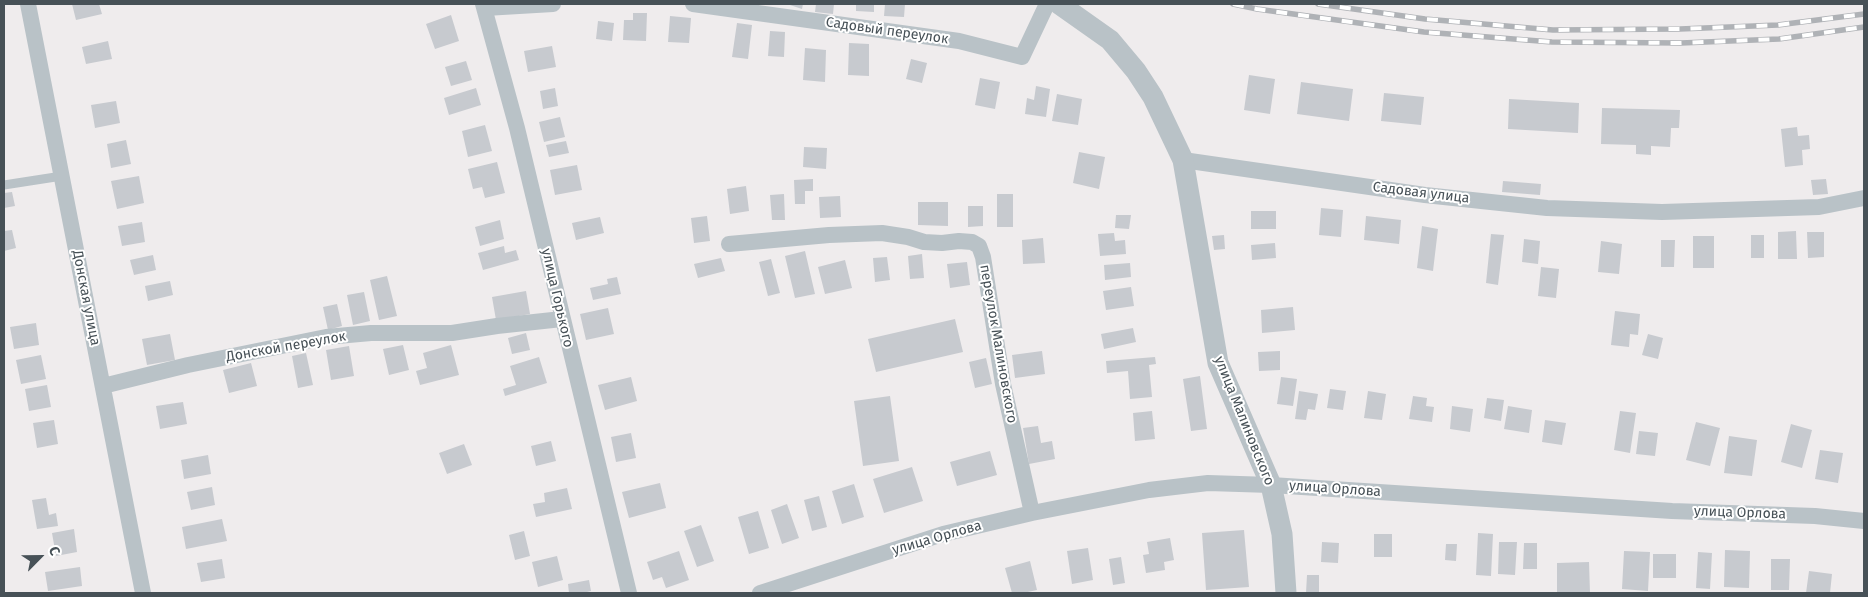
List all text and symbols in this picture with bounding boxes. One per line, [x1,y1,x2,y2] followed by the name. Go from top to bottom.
[825,14,949,48] street label: Садовый переулок
[1372,179,1470,207] street label: Садовая улица
[537,247,577,349] street label: улица Горького
[69,249,103,347] street label: Донская улица
[976,263,1020,425] street label: переулок Малиновского
[225,328,347,366] street label: Донской переулок
[1210,354,1278,488] street label: улица Малиновского
[1288,477,1382,501] street label: улица Орлова
[1694,503,1786,523] street label: улица Орлова
[890,517,984,559] street label: улица Орлова
[15,532,65,582] north arrow
[45,544,64,558] text: С

